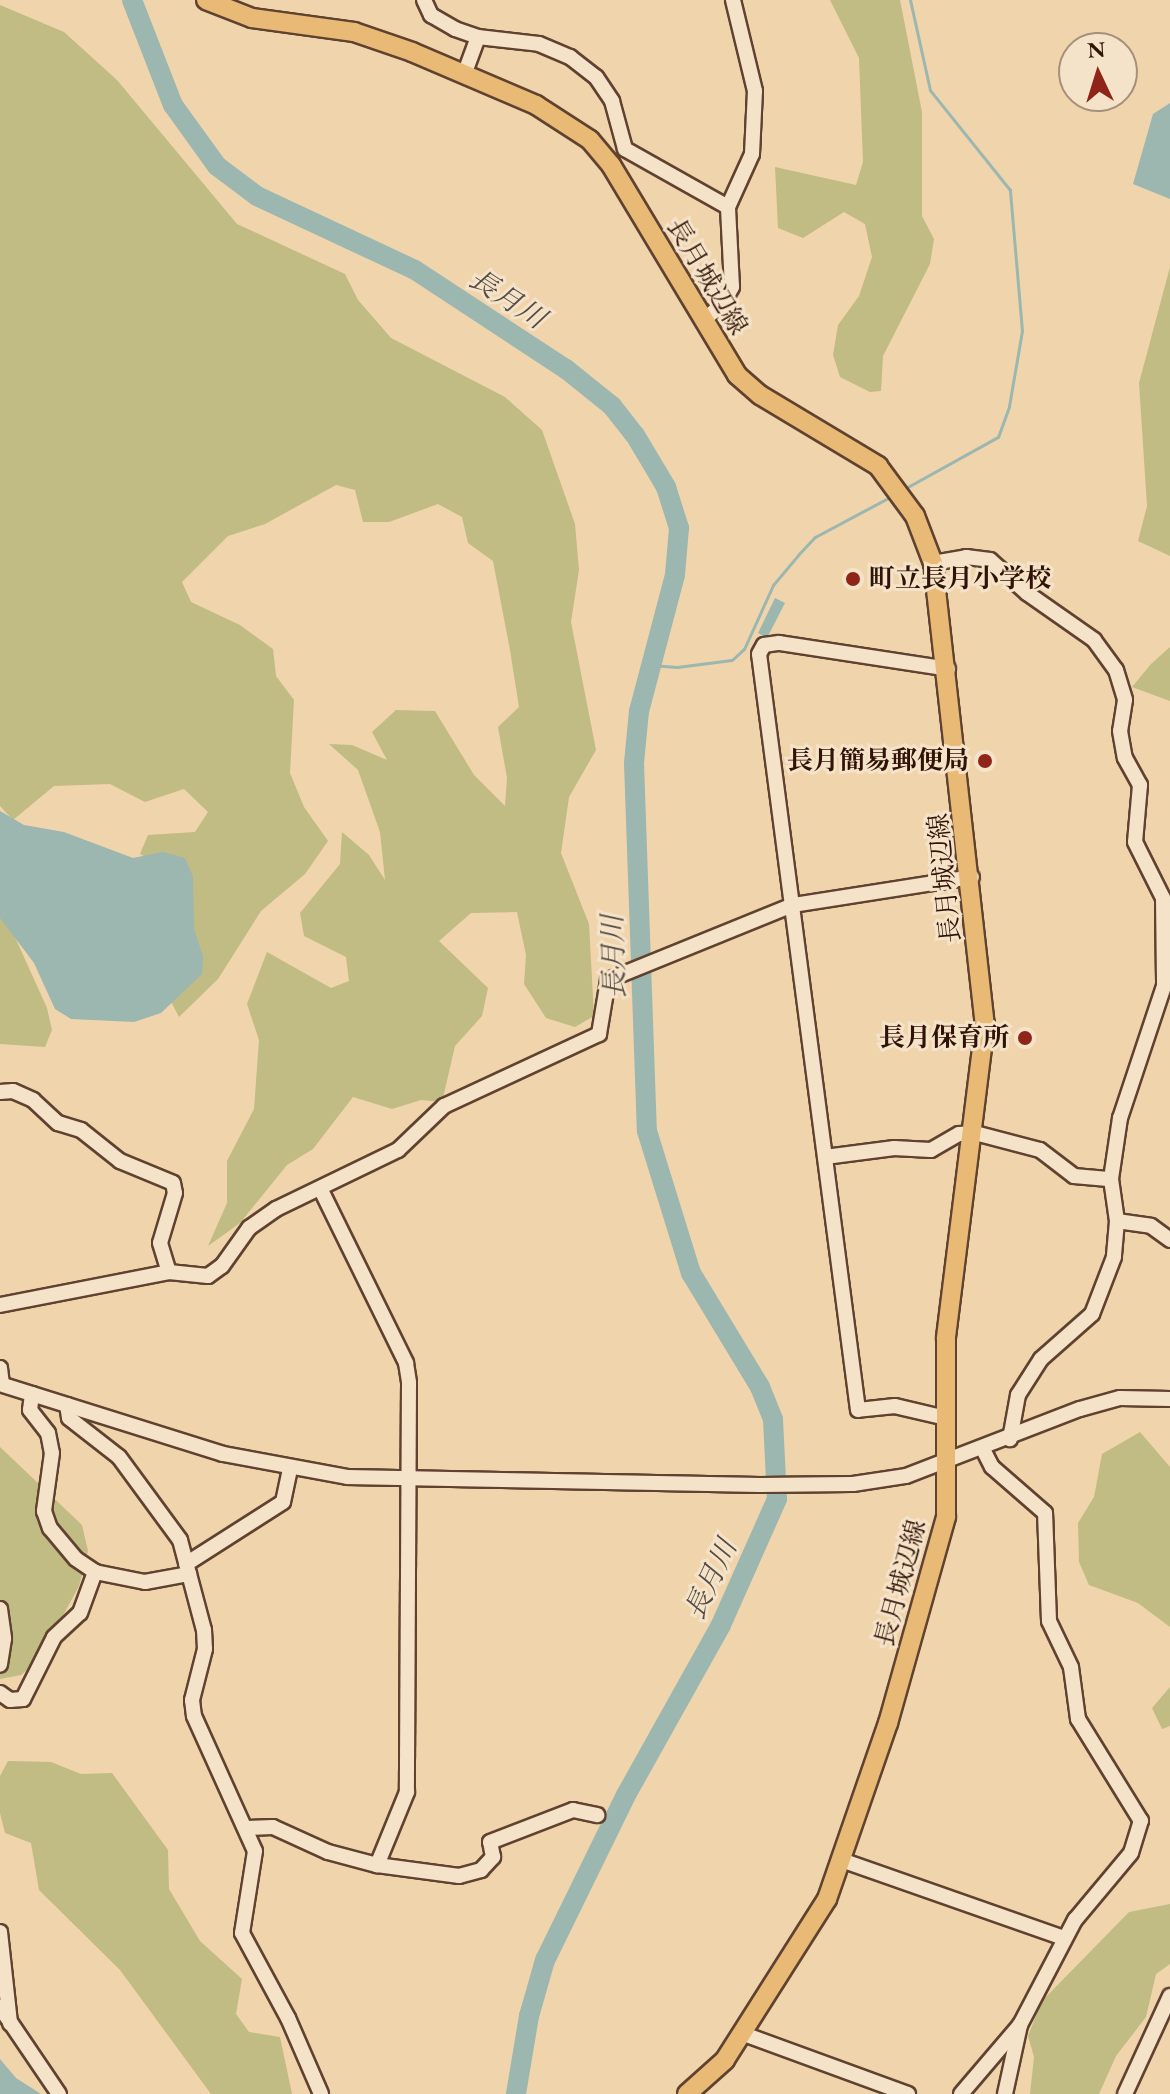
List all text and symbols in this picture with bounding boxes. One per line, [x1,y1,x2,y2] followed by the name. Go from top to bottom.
[1058,32,1138,112] north arrow
[1087,34,1106,65] text: N
[660,213,754,341] street label: 長月城辺線
[464,261,552,335] water label: 長月川
[869,563,1051,595] place label: 町立長月小学校
[844,570,862,588] marker: 町立長月小学校
[787,745,969,777] place label: 長月簡易郵便局
[976,752,994,770] marker: 長月簡易郵便局
[923,812,967,944] street label: 長月城辺線
[595,914,631,1000] water label: 長月川
[879,1022,1009,1054] place label: 長月保育所
[1016,1029,1034,1047] marker: 長月保育所
[869,1516,933,1650] street label: 長月城辺線
[677,1534,743,1624] water label: 長月川

